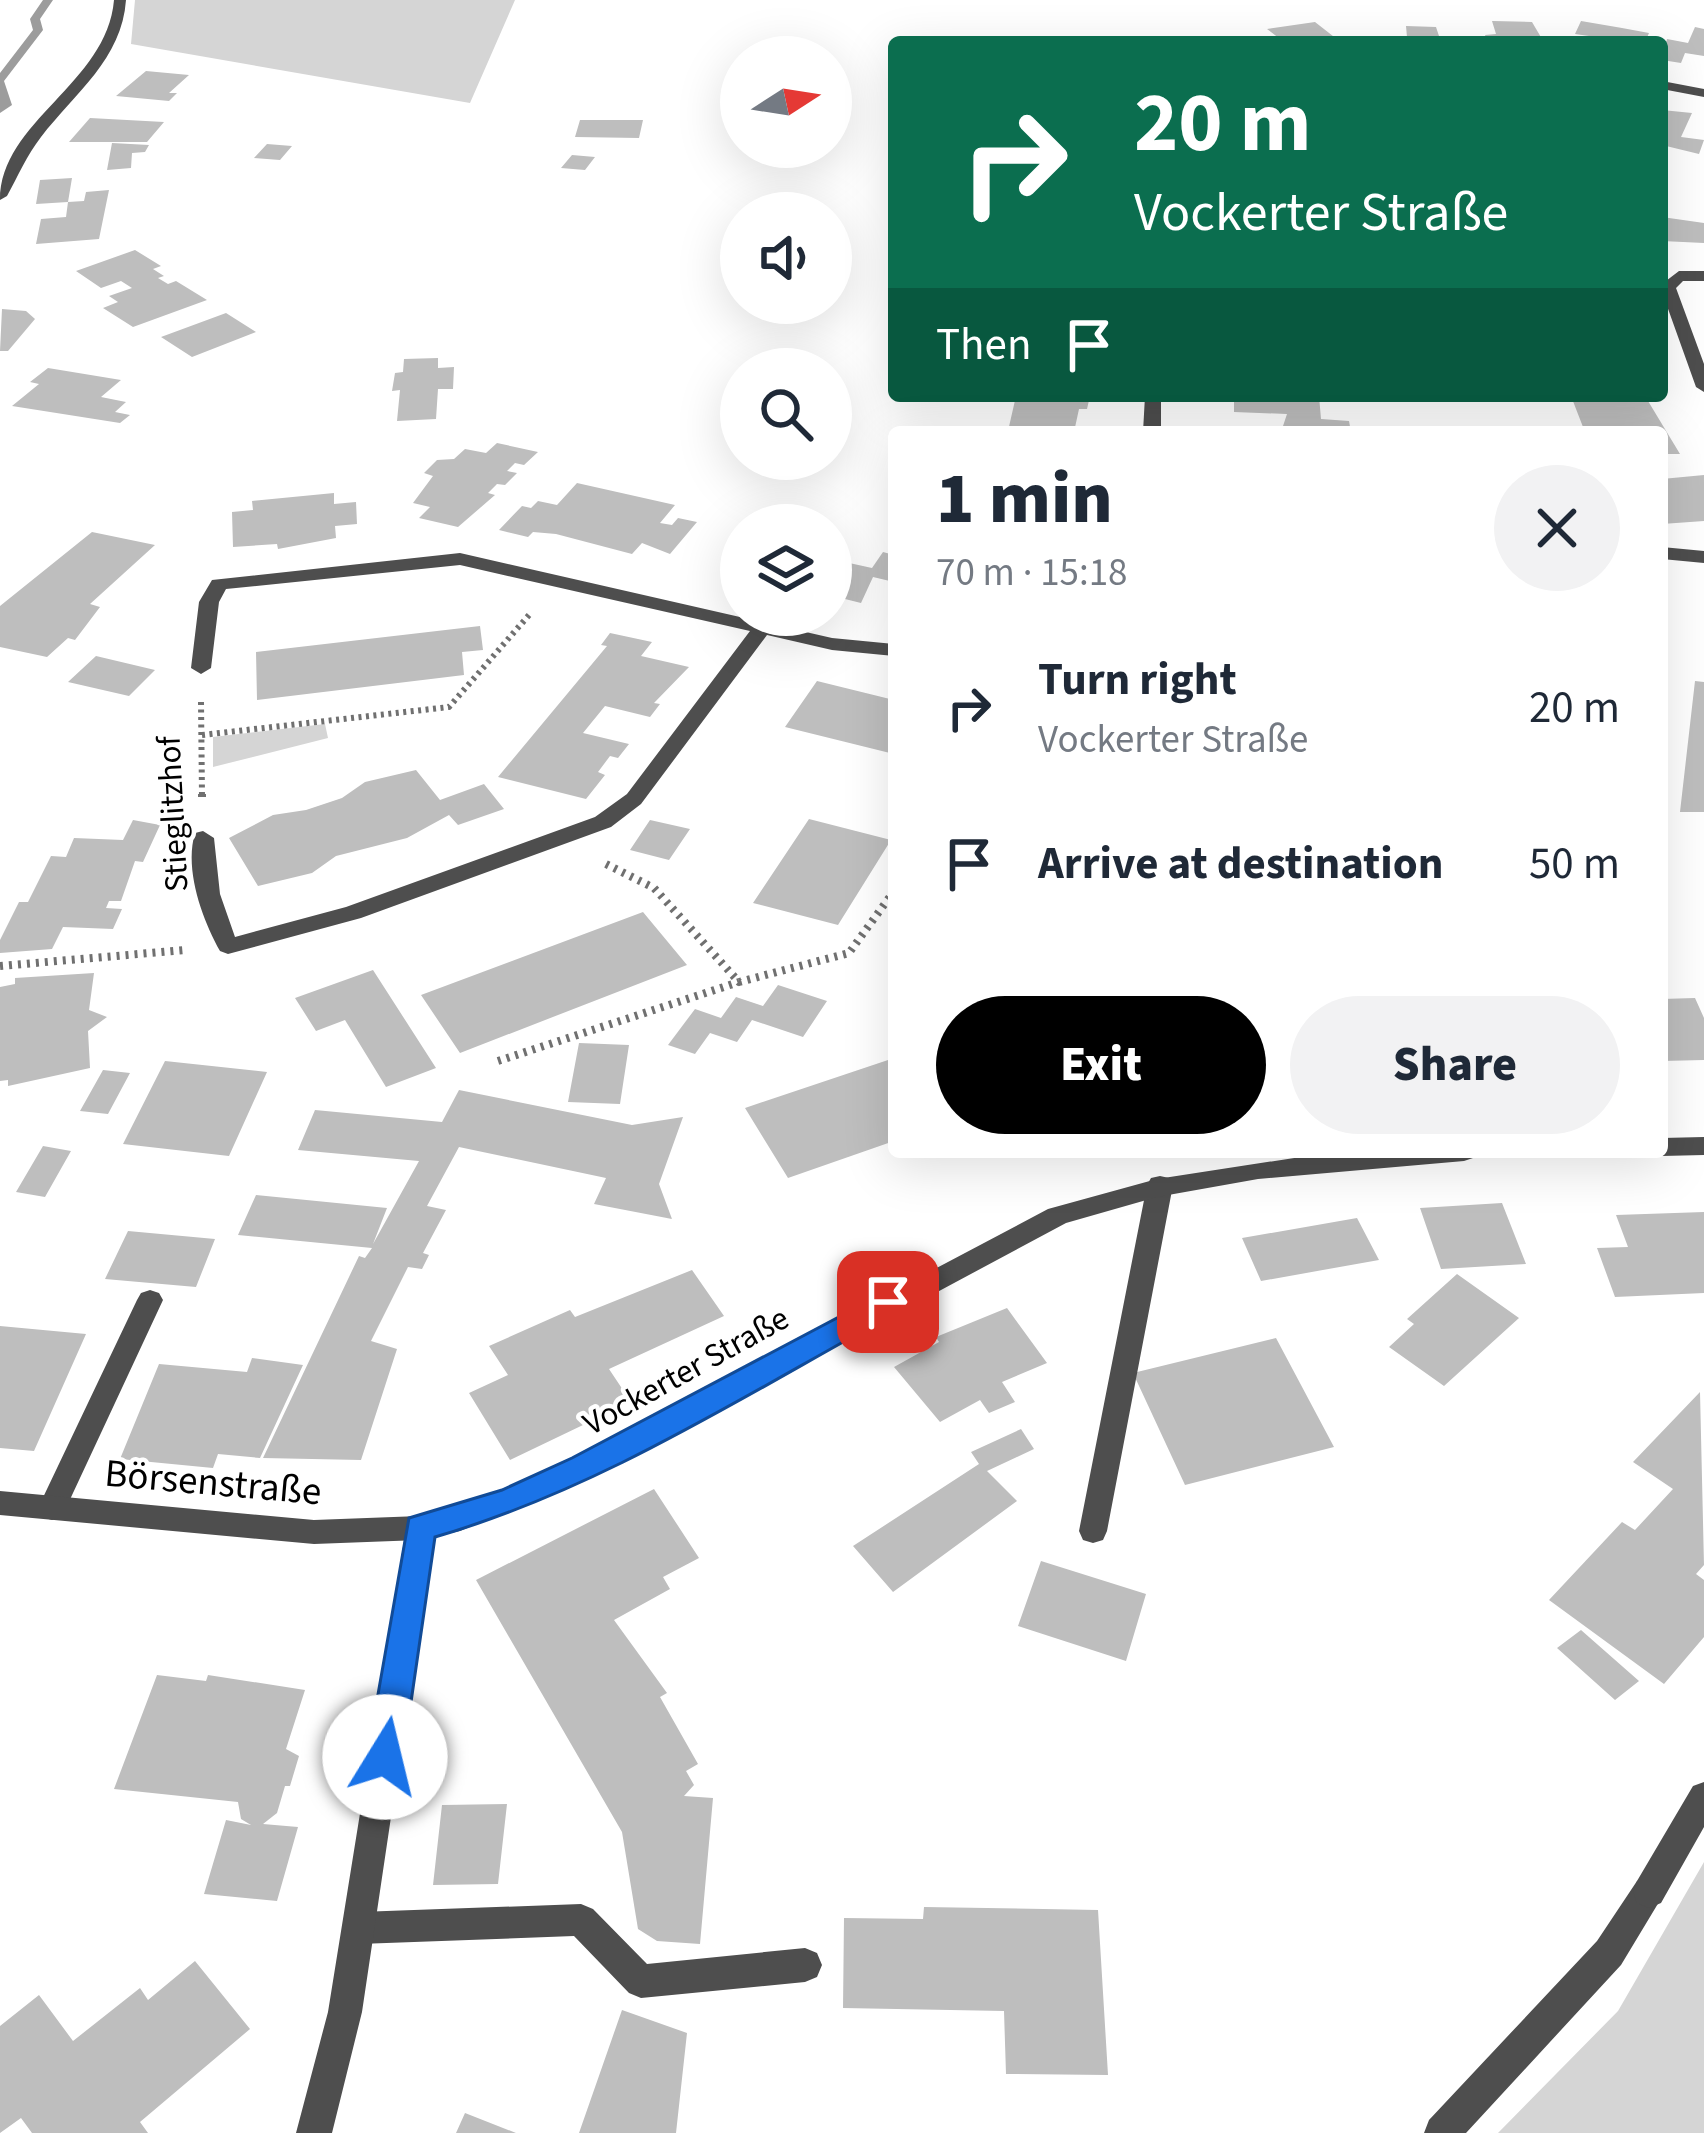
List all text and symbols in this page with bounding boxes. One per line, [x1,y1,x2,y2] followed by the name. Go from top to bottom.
[720,36,852,168] north arrow
[720,36,852,636] map controls
[1134,64,1312,184] text: 20 m
[936,84,1092,240] icon: right
[1134,175,1508,252] text: Vockerter Straße
[720,192,852,324] button: sound
[1056,312,1122,378] icon: arrive
[936,313,1032,377] text: Then
[720,348,852,480] button: search
[936,448,1113,551] text: 1 min
[1494,465,1620,591] button: close
[720,504,852,636] button: layers
[936,545,1127,601] text: 70 m · 15:18
[1038,648,1237,712] text: Turn right
[936,675,1002,741] icon: right
[1529,676,1620,740] text: 20 m
[1038,712,1308,768] text: Vockerter Straße
[145,734,201,893] street label: Stieglitzhof
[936,831,1002,897] icon: arrive
[1038,832,1443,896] text: Arrive at destination
[1529,832,1620,896] text: 50 m
[936,996,1266,1134] button: Exit
[1290,996,1620,1134] button: Share
[837,1251,939,1353] pin
[855,1269,921,1335] icon: arrive
[575,1295,797,1447] street label: Vockerter Straße
[102,1446,324,1520] street label: Börsenstraße
[322,1694,448,1820] position arrow

